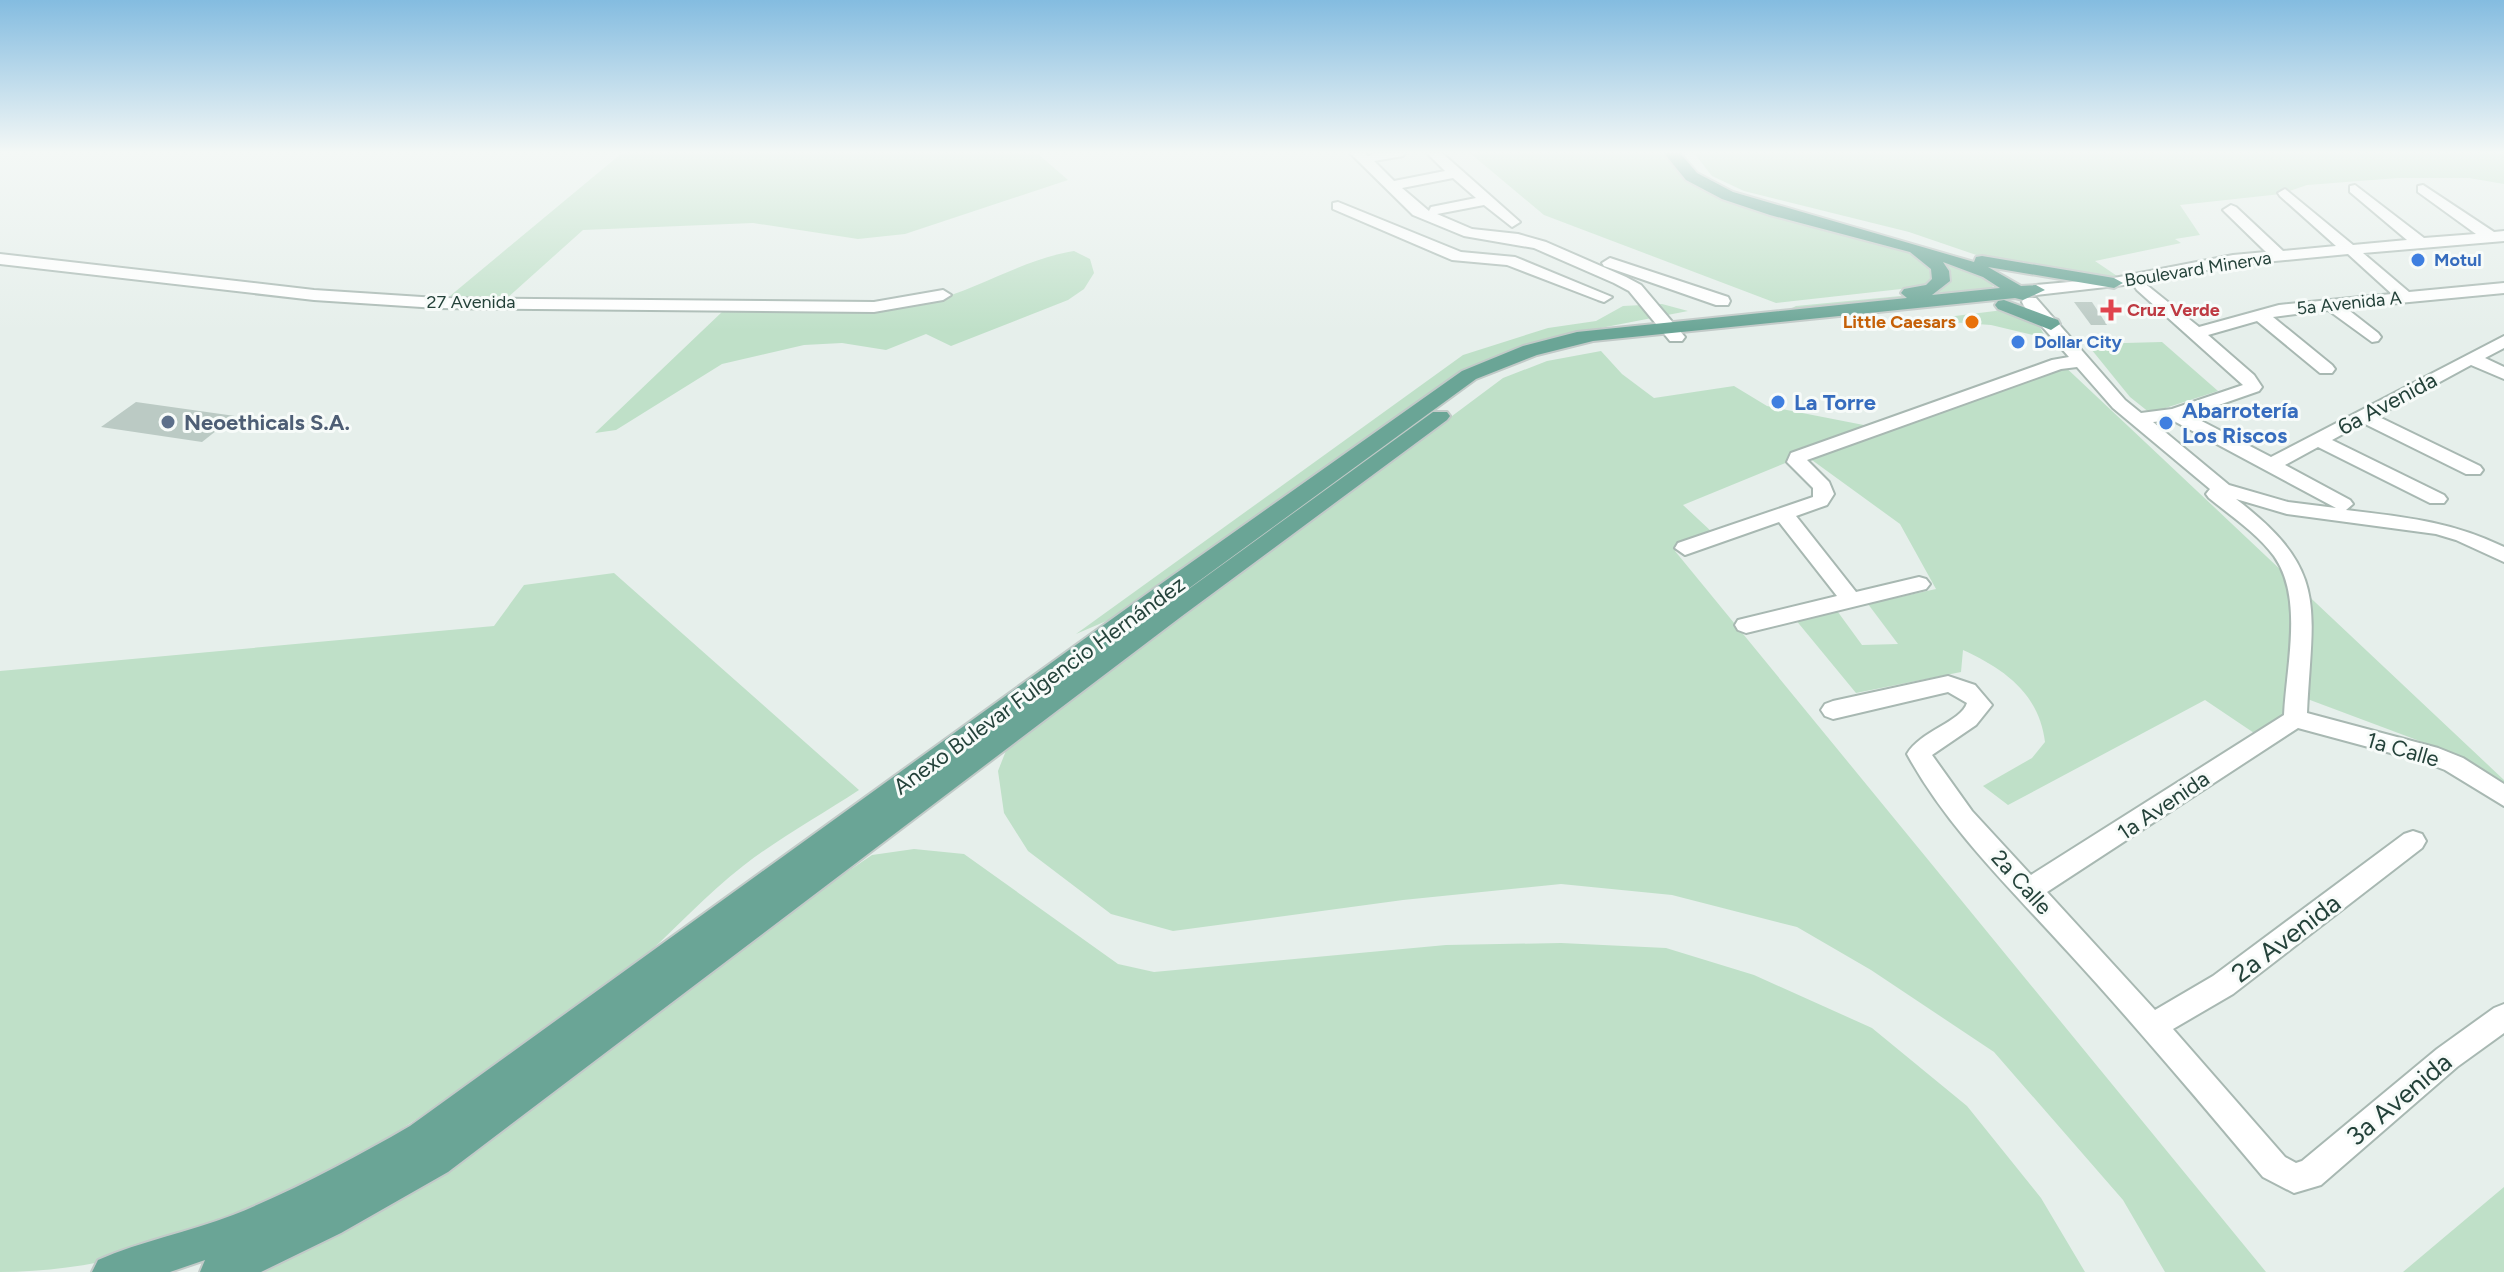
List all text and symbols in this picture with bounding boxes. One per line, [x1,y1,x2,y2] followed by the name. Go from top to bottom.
[2123,247,2273,291] street label: Boulevard Minerva
[2434,249,2482,271] place label: Motul
[2409,251,2427,269] marker: Motul
[2295,287,2403,319] street label: 5a Avenida A
[426,291,516,313] street label: 27 Avenida
[2127,299,2220,321] place label: Cruz Verde
[2102,301,2120,319] marker: Cruz Verde
[1843,311,1957,333] place label: Little Caesars
[1963,313,1981,331] marker: Little Caesars
[2034,331,2123,353] place label: Dollar City
[2009,333,2027,351] marker: Dollar City
[2333,366,2441,441] street label: 6a Avenida
[1794,389,1876,416] place label: La Torre
[1769,393,1787,411] marker: La Torre
[2182,397,2299,449] place label: Abarrotería Los Riscos
[184,409,350,436] place label: Neoethicals S.A.
[159,413,177,431] marker: Neoethicals S.A.
[2157,414,2175,432] marker: Abarrotería Los Riscos
[888,570,1190,800] street label: Anexo Bulevar Fulgencio Hernández
[2363,726,2442,773] street label: 1a Calle
[2112,765,2214,846] street label: 1a Avenida
[1986,844,2058,920] street label: 2a Calle
[2225,887,2347,989] street label: 2a Avenida
[2340,1046,2458,1152] street label: 3a Avenida

